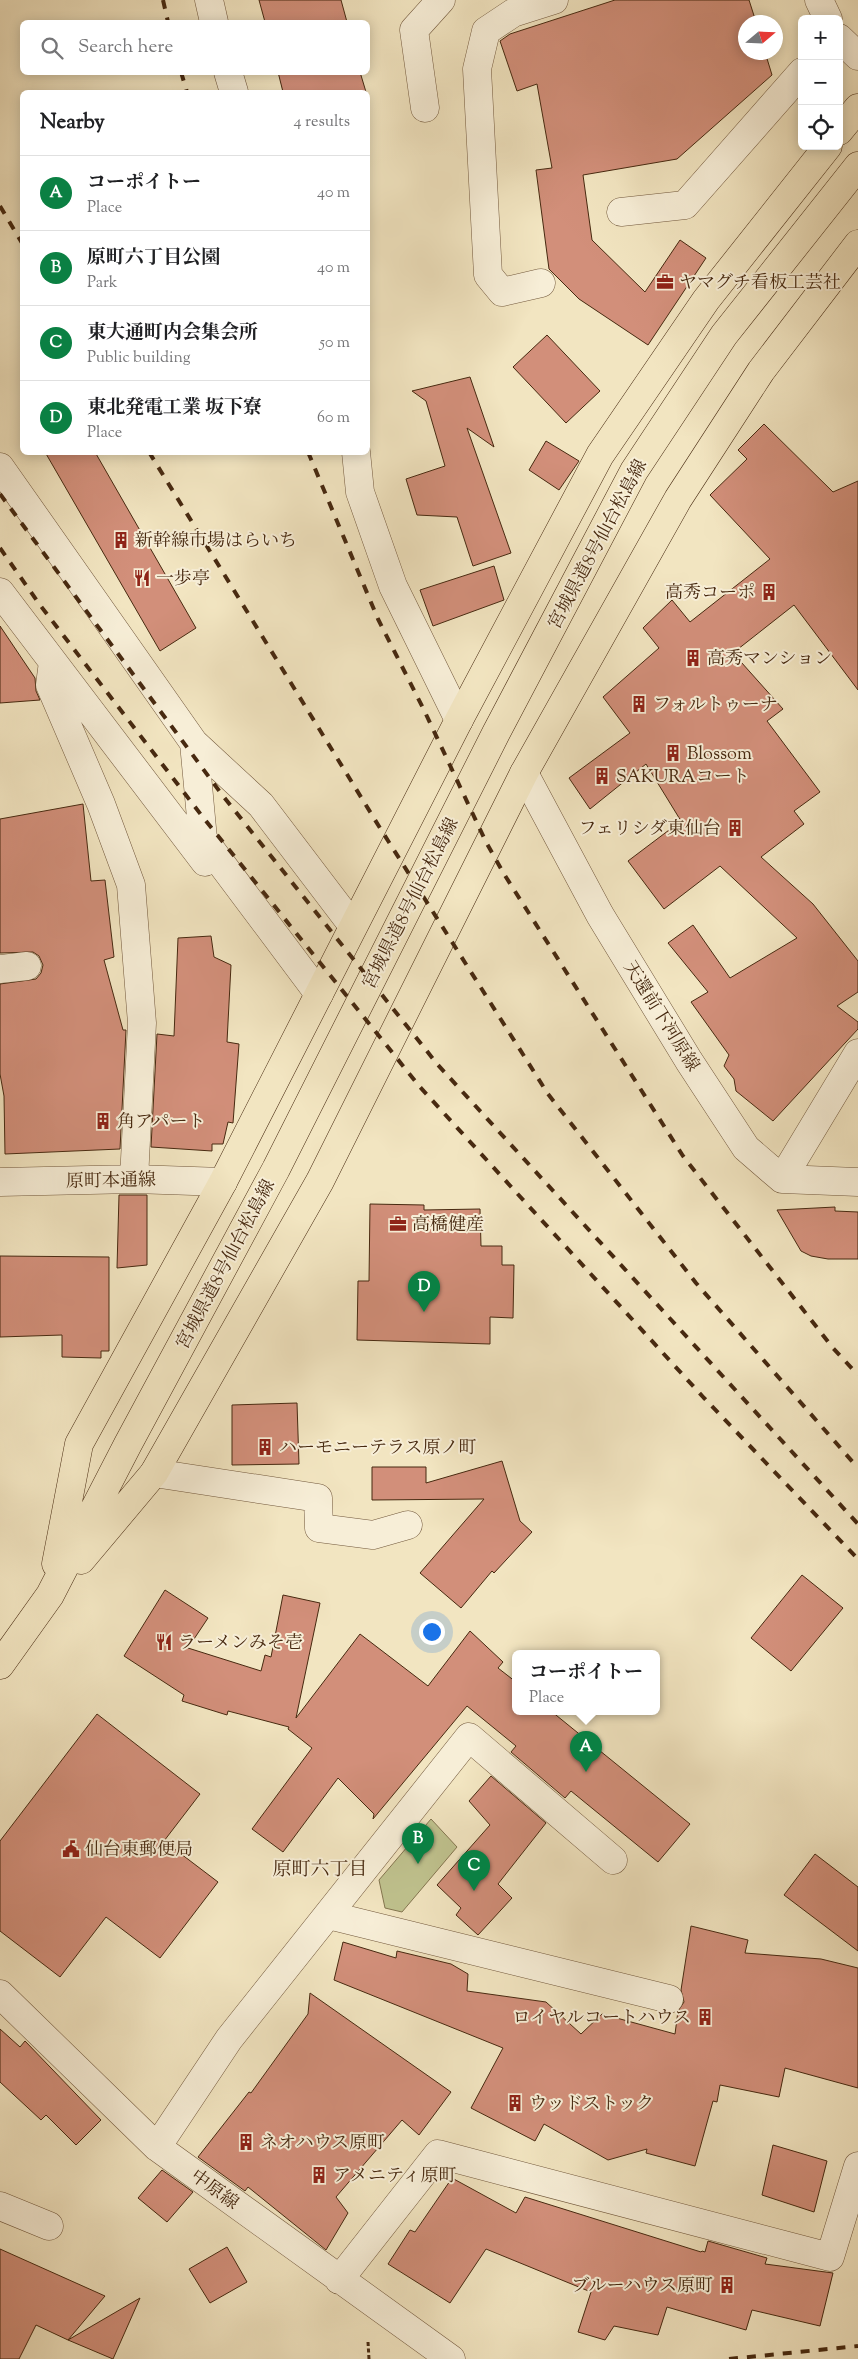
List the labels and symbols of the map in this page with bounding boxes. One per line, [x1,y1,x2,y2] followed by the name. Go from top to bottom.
[738,15,783,60] north arrow
[679,271,841,297] place label: ヤマグチ看板工芸社
[655,272,675,292] office icon: ヤマグチ看板工芸社
[543,455,655,634] street label: 宮城県道8号仙台松島線
[135,529,297,555] place label: 新幹線市場はらいち
[111,530,131,550] building icon: 新幹線市場はらいち
[156,567,210,593] place label: 一歩亭
[132,568,152,588] restaurant icon: 一歩亭
[665,581,755,607] place label: 高秀コーポ
[759,582,779,602] building icon: 高秀コーポ
[707,647,832,673] place label: 高秀マンション
[683,648,703,668] building icon: 高秀マンション
[653,693,778,719] place label: フォルトゥーナ
[629,694,649,714] building icon: フォルトゥーナ
[687,742,752,768] place label: Blossom
[663,743,683,763] building icon: Blossom
[616,765,750,791] place label: SAKURAコート
[592,766,612,786] building icon: SAKURAコート
[357,814,466,994] street label: 宮城県道8号仙台松島線
[579,817,721,843] place label: フェリシダ東仙台
[725,818,745,838] building icon: フェリシダ東仙台
[616,957,705,1077] street label: 天還前下河原線
[117,1110,206,1136] place label: 角アパート
[93,1111,113,1131] building icon: 角アパート
[66,1168,156,1196] street label: 原町本通線
[171,1175,283,1354] street label: 宮城県道8号仙台松島線
[412,1213,484,1239] place label: 高橋健産
[388,1214,408,1234] office icon: 高橋健産
[408,1271,440,1312] pin: D
[279,1436,476,1462] place label: ハーモニーテラス原ノ町
[255,1437,275,1457] building icon: ハーモニーテラス原ノ町
[419,1619,445,1645] your location
[178,1631,303,1657] place label: ラーメンみそ壱
[154,1632,174,1652] restaurant icon: ラーメンみそ壱
[570,1731,602,1772] pin: A
[402,1823,434,1864] pin: B
[85,1838,193,1864] place label: 仙台東郵便局
[61,1839,81,1859] public building icon: 仙台東郵便局
[458,1850,490,1891] pin: C
[272,1857,368,1884] district label: 原町六丁目
[513,2006,691,2032] place label: ロイヤルコートハウス
[695,2007,715,2027] building icon: ロイヤルコートハウス
[529,2092,654,2118] place label: ウッドストック
[505,2093,525,2113] building icon: ウッドストック
[260,2131,385,2157] place label: ネオハウス原町
[236,2132,256,2152] building icon: ネオハウス原町
[184,2164,243,2217] street label: 中原線
[333,2164,456,2190] place label: アメニティ原町
[309,2165,329,2185] building icon: アメニティ原町
[571,2274,713,2300] place label: ブルーハウス原町
[717,2275,737,2295] building icon: ブルーハウス原町

